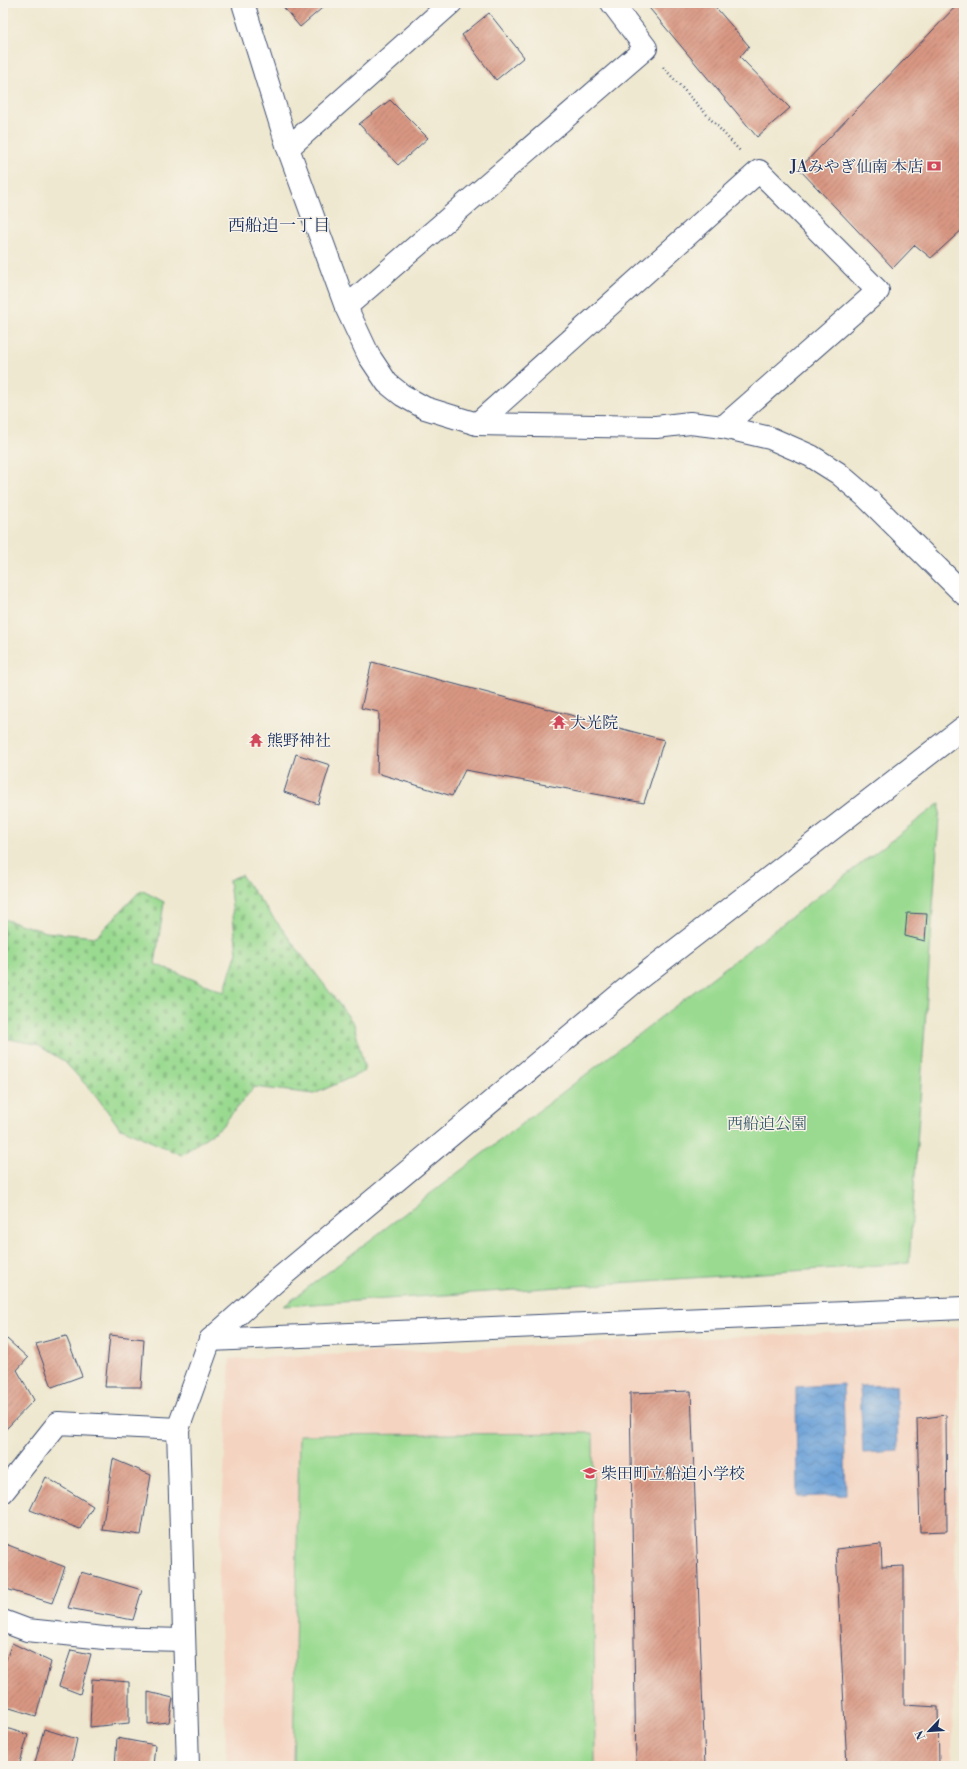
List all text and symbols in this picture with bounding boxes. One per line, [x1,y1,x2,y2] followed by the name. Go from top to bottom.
[789,157,923,177] place label: JAみやぎ仙南 本店
[926,158,942,174] bank icon: JAみやぎ仙南 本店
[228,215,330,237] district label: 西船迫一丁目
[570,713,618,733] place label: 大光院
[551,714,567,730] temple icon: 大光院
[267,731,331,751] place label: 熊野神社
[248,732,264,748] temple icon: 熊野神社
[727,1114,807,1134] park label: 西船迫公園
[601,1464,745,1484] place label: 柴田町立船迫小学校
[582,1465,598,1481] school or university icon: 柴田町立船迫小学校
[909,1711,949,1751] north arrow
[913,1728,929,1742] text: N

